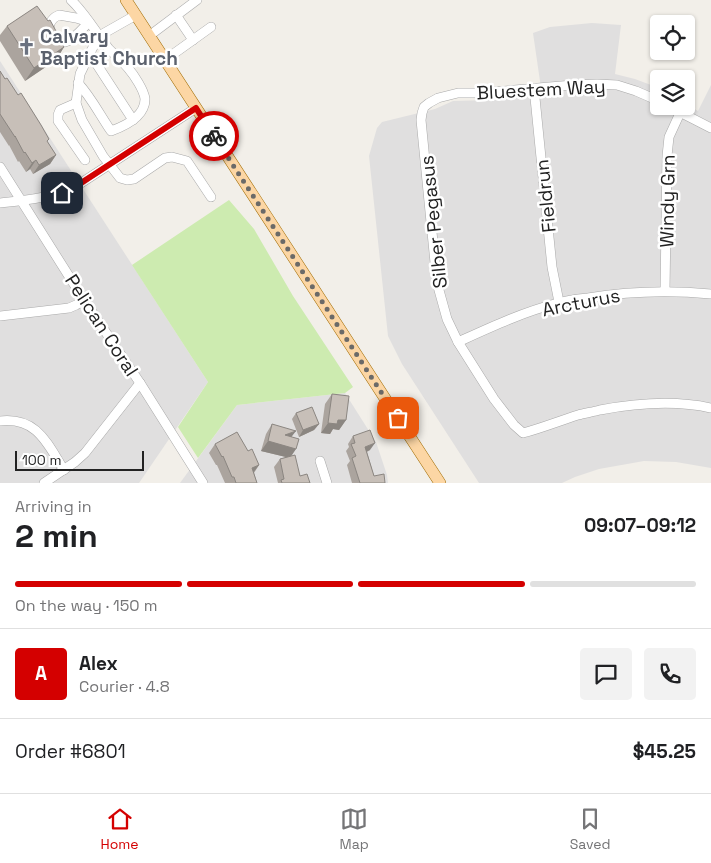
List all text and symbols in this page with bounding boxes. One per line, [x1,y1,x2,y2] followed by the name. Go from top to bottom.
[650,15,695,115] map controls
[650,15,695,60] button: locate
[40,24,178,71] place label: Calvary Baptist Church
[16,37,36,57] church icon: Calvary Baptist Church
[650,70,695,115] button: layers
[476,74,606,105] street label: Bluestem Way
[189,111,239,161] courier
[200,122,228,150] icon: bike
[414,154,453,290] street label: Silber Pegasus
[654,154,681,248] street label: Windy Grn
[529,158,562,234] street label: Fieldrun
[41,172,83,214] pin
[48,179,76,207] icon: home
[59,269,144,381] street label: Pelican Coral
[540,283,622,322] street label: Arcturus
[377,397,419,439] pin
[384,404,412,432] icon: bag
[15,448,144,471] scale bar
[22,451,61,469] text: 100 m
[15,496,92,517] text: Arriving in
[584,513,696,538] text: 09:07–09:12
[15,516,98,556] text: 2 min
[15,595,157,616] text: On the way · 150 m
[580,648,632,700] button: chat
[644,648,696,700] button: phone
[79,651,118,676] text: Alex
[35,661,47,686] text: A
[79,676,170,697] text: Courier · 4.8
[15,739,126,764] text: Order #6801
[633,739,696,764] text: $45.25
[100,805,139,853] tab: Home
[340,805,369,853] tab: Map
[570,805,611,853] tab: Saved

